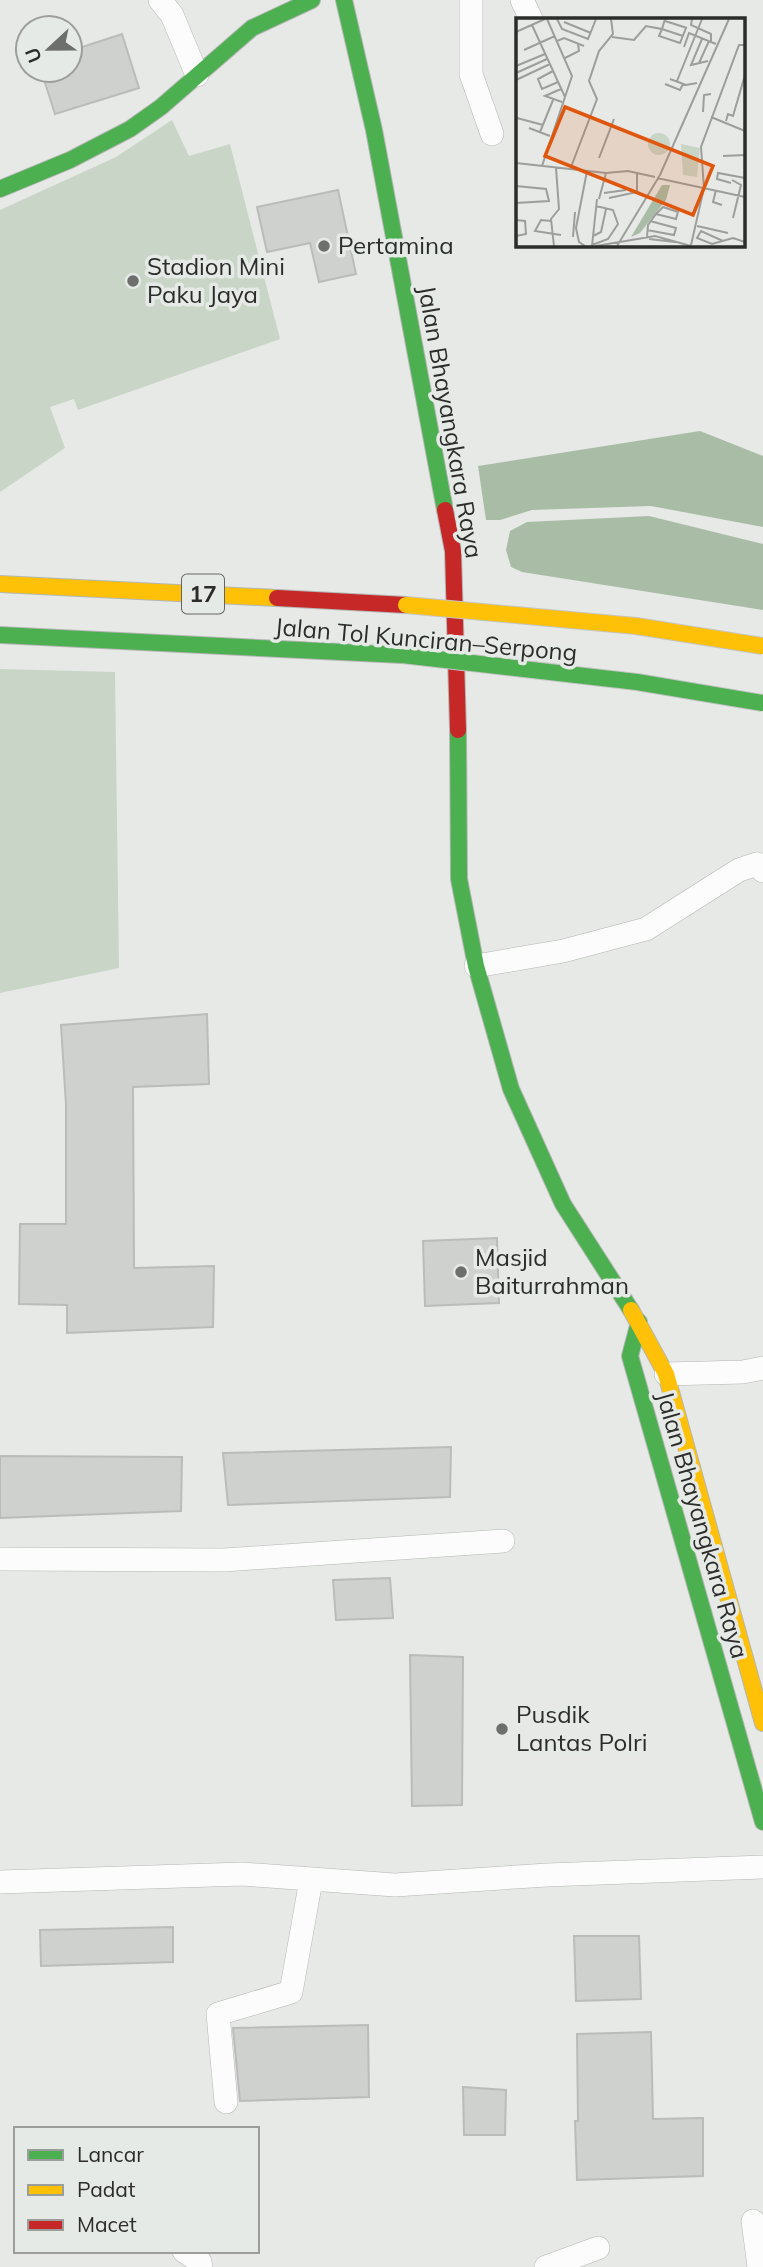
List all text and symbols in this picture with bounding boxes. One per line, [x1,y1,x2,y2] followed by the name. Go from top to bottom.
[14,14,84,84] north arrow
[516,18,746,247] inset map
[19,44,47,66] text: U
[338,230,454,260] place label: Pertamina
[316,238,332,254] marker: Pertamina
[147,251,285,309] place label: Stadion Mini Paku Jaya
[125,273,141,289] marker: Stadion Mini Paku Jaya
[412,283,490,561] street label: Jalan Bhayangkara Raya
[182,574,224,614] road number: 17
[274,611,579,667] street label: Jalan Tol Kunciran–Serpong
[475,1242,629,1300] place label: Masjid Baiturrahman
[453,1264,469,1280] marker: Masjid Baiturrahman
[650,1388,755,1662] street label: Jalan Bhayangkara Raya
[516,1699,647,1757] place label: Pusdik Lantas Polri
[494,1721,510,1737] marker: Pusdik Lantas Polri
[14,2127,259,2253] legend
[77,2141,144,2167] text: Lancar
[77,2176,135,2202] text: Padat
[77,2211,137,2237] text: Macet

